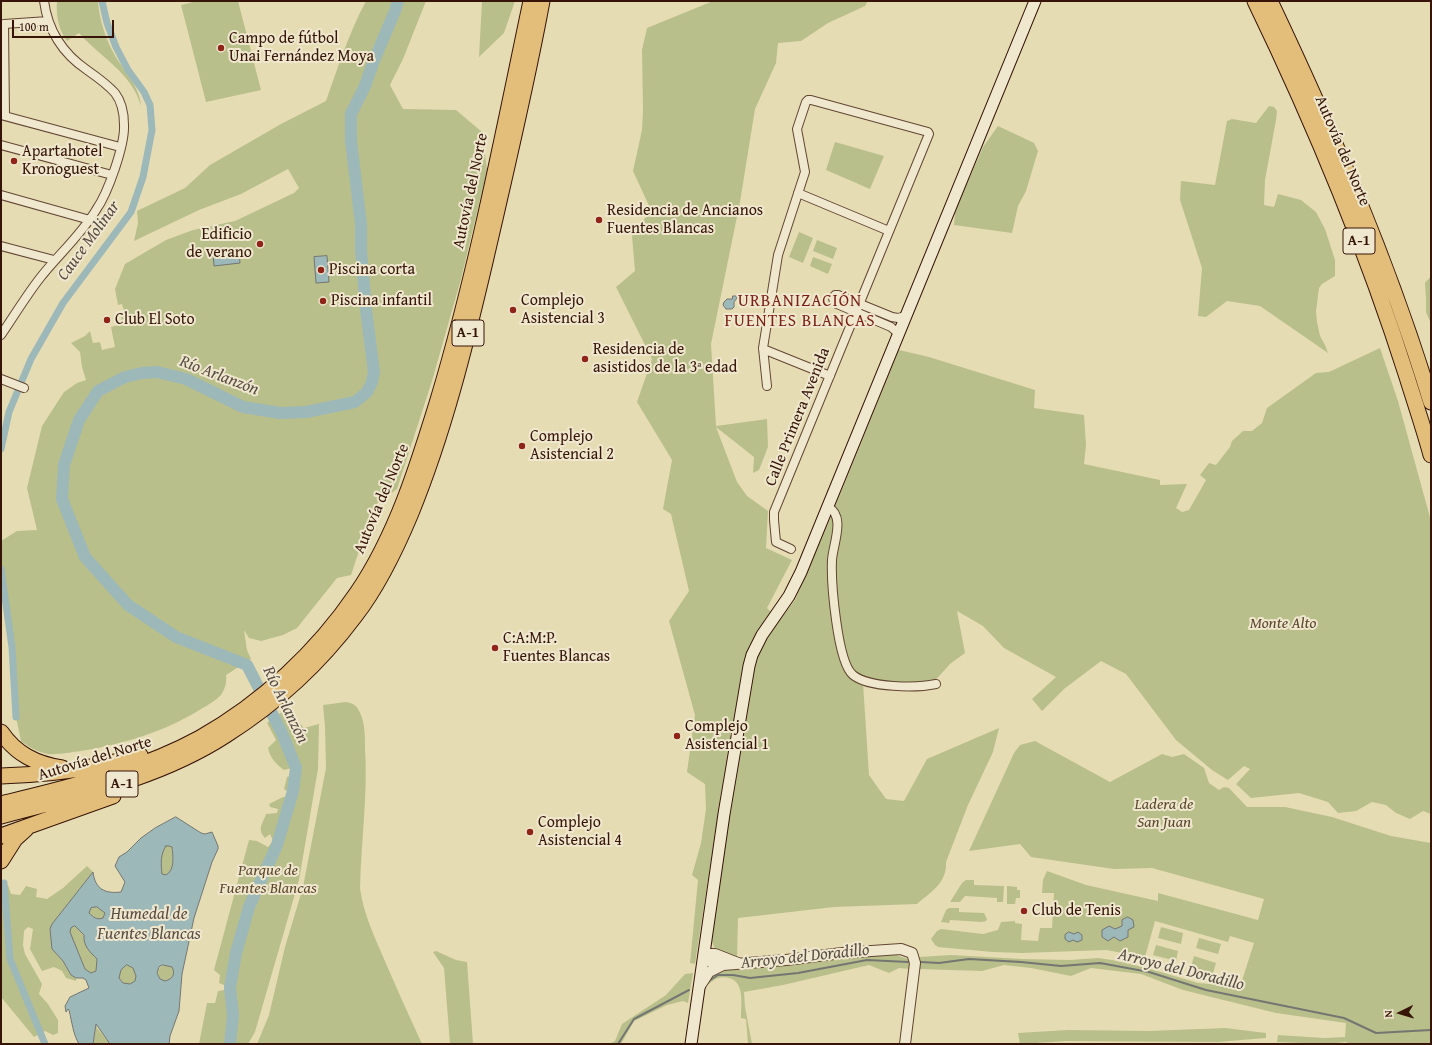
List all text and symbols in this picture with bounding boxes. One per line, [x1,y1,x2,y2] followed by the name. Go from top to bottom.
[14,12,116,38] scale bar
[19,18,49,35] text: 100 m
[229,29,374,67] place label: Campo de fútbol Unai Fernández Moya
[216,43,226,53] marker: Campo de fútbol Unai Fernández Moya
[1310,93,1374,209] street label: Autovía del Norte
[449,131,493,251] street label: Autovía del Norte
[22,142,102,180] place label: Apartahotel Kronoguest
[9,156,19,166] marker: Apartahotel Kronoguest
[53,197,125,285] water label: Cauce Molinar
[607,201,763,239] place label: Residencia de Ancianos Fuentes Blancas
[594,215,604,225] marker: Residencia de Ancianos Fuentes Blancas
[186,225,252,263] place label: Edificio de verano
[1343,228,1375,254] road number: A-1
[255,239,265,249] marker: Edificio de verano
[329,260,415,280] place label: Piscina corta
[316,265,326,275] marker: Piscina corta
[331,291,432,311] place label: Piscina infantil
[521,291,605,329] place label: Complejo Asistencial 3
[724,292,876,332] district label: URBANIZACIÓN FUENTES BLANCAS
[318,296,328,306] marker: Piscina infantil
[508,305,518,315] marker: Complejo Asistencial 3
[115,310,195,330] place label: Club El Soto
[102,315,112,325] marker: Club El Soto
[452,320,484,346] road number: A-1
[593,340,737,378] place label: Residencia de asistidos de la 3ª edad
[761,345,835,489] street label: Calle Primera Avenida
[177,352,261,400] water label: Río Arlanzón
[580,354,590,364] marker: Residencia de asistidos de la 3ª edad
[530,427,614,465] place label: Complejo Asistencial 2
[350,441,414,557] street label: Autovía del Norte
[517,441,527,451] marker: Complejo Asistencial 2
[1250,614,1316,634] park label: Monte Alto
[503,629,610,667] place label: C:A:M:P. Fuentes Blancas
[490,643,500,653] marker: C:A:M:P. Fuentes Blancas
[258,663,312,747] water label: Río Arlanzón
[685,717,769,755] place label: Complejo Asistencial 1
[672,731,682,741] marker: Complejo Asistencial 1
[36,733,154,785] street label: Autovía del Norte
[106,771,138,797] road number: A-1
[1134,795,1194,833] park label: Ladera de San Juan
[538,813,622,851] place label: Complejo Asistencial 4
[525,827,535,837] marker: Complejo Asistencial 4
[219,861,317,899] park label: Parque de Fuentes Blancas
[1032,901,1121,921] place label: Club de Tenis
[97,905,201,945] water label: Humedal de Fuentes Blancas
[1019,906,1029,916] marker: Club de Tenis
[740,940,870,974] water label: Arroyo del Doradillo
[1116,944,1246,996] water label: Arroyo del Doradillo
[1380,993,1420,1033] north arrow
[1380,1010,1396,1018] text: N

